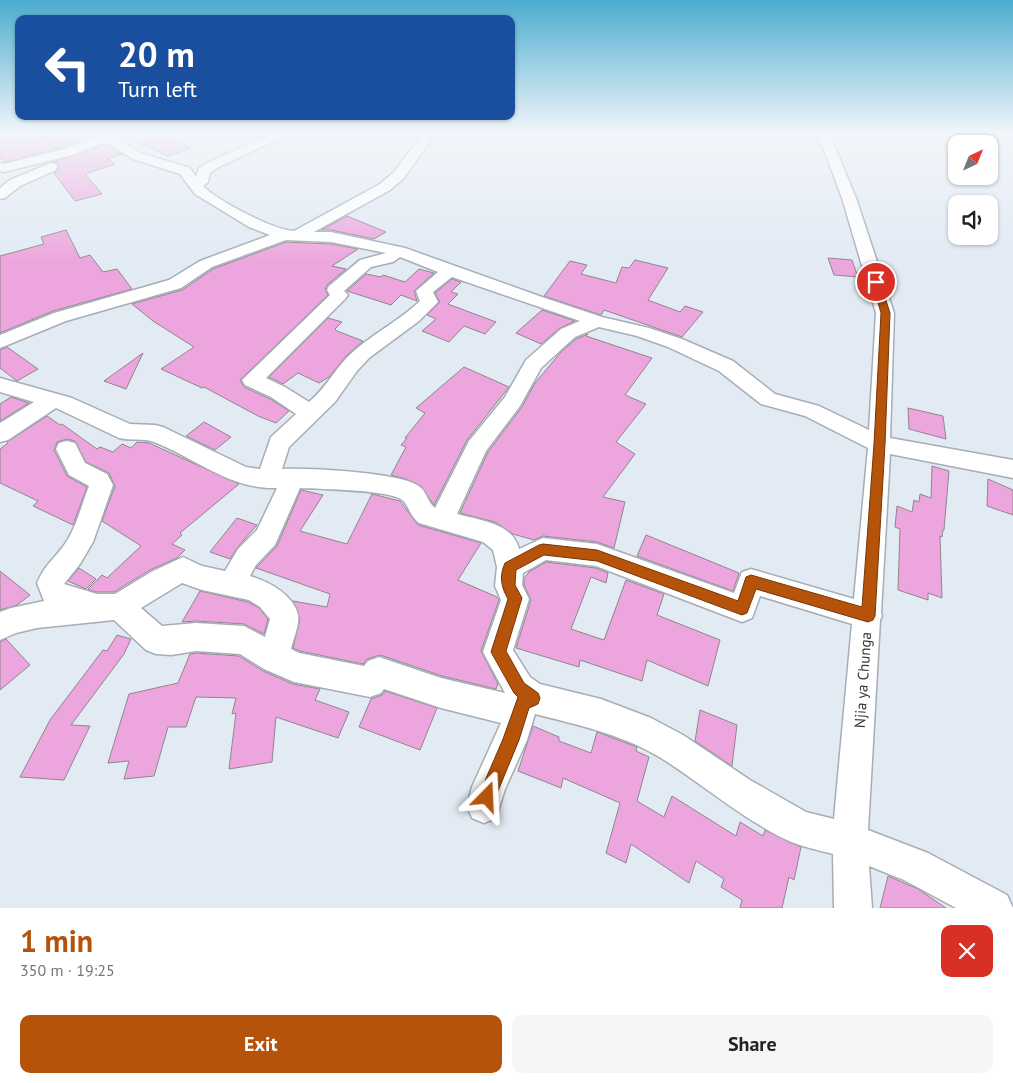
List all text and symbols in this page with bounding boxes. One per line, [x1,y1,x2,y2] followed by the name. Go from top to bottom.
[118,31,195,77] text: 20 m
[35,35,100,100] icon: left
[118,75,197,103] text: Turn left
[948,135,998,185] north arrow
[948,135,998,245] map controls
[948,195,998,245] button: sound
[855,261,897,303] pin
[862,268,890,296] icon: arrive
[850,631,875,729] street label: Njia ya Chunga
[460,770,512,822] position arrow
[20,921,93,960] text: 1 min
[941,925,993,977] button: close
[20,960,115,980] text: 350 m · 19:25
[20,1015,502,1073] button: Exit
[512,1015,993,1073] button: Share

